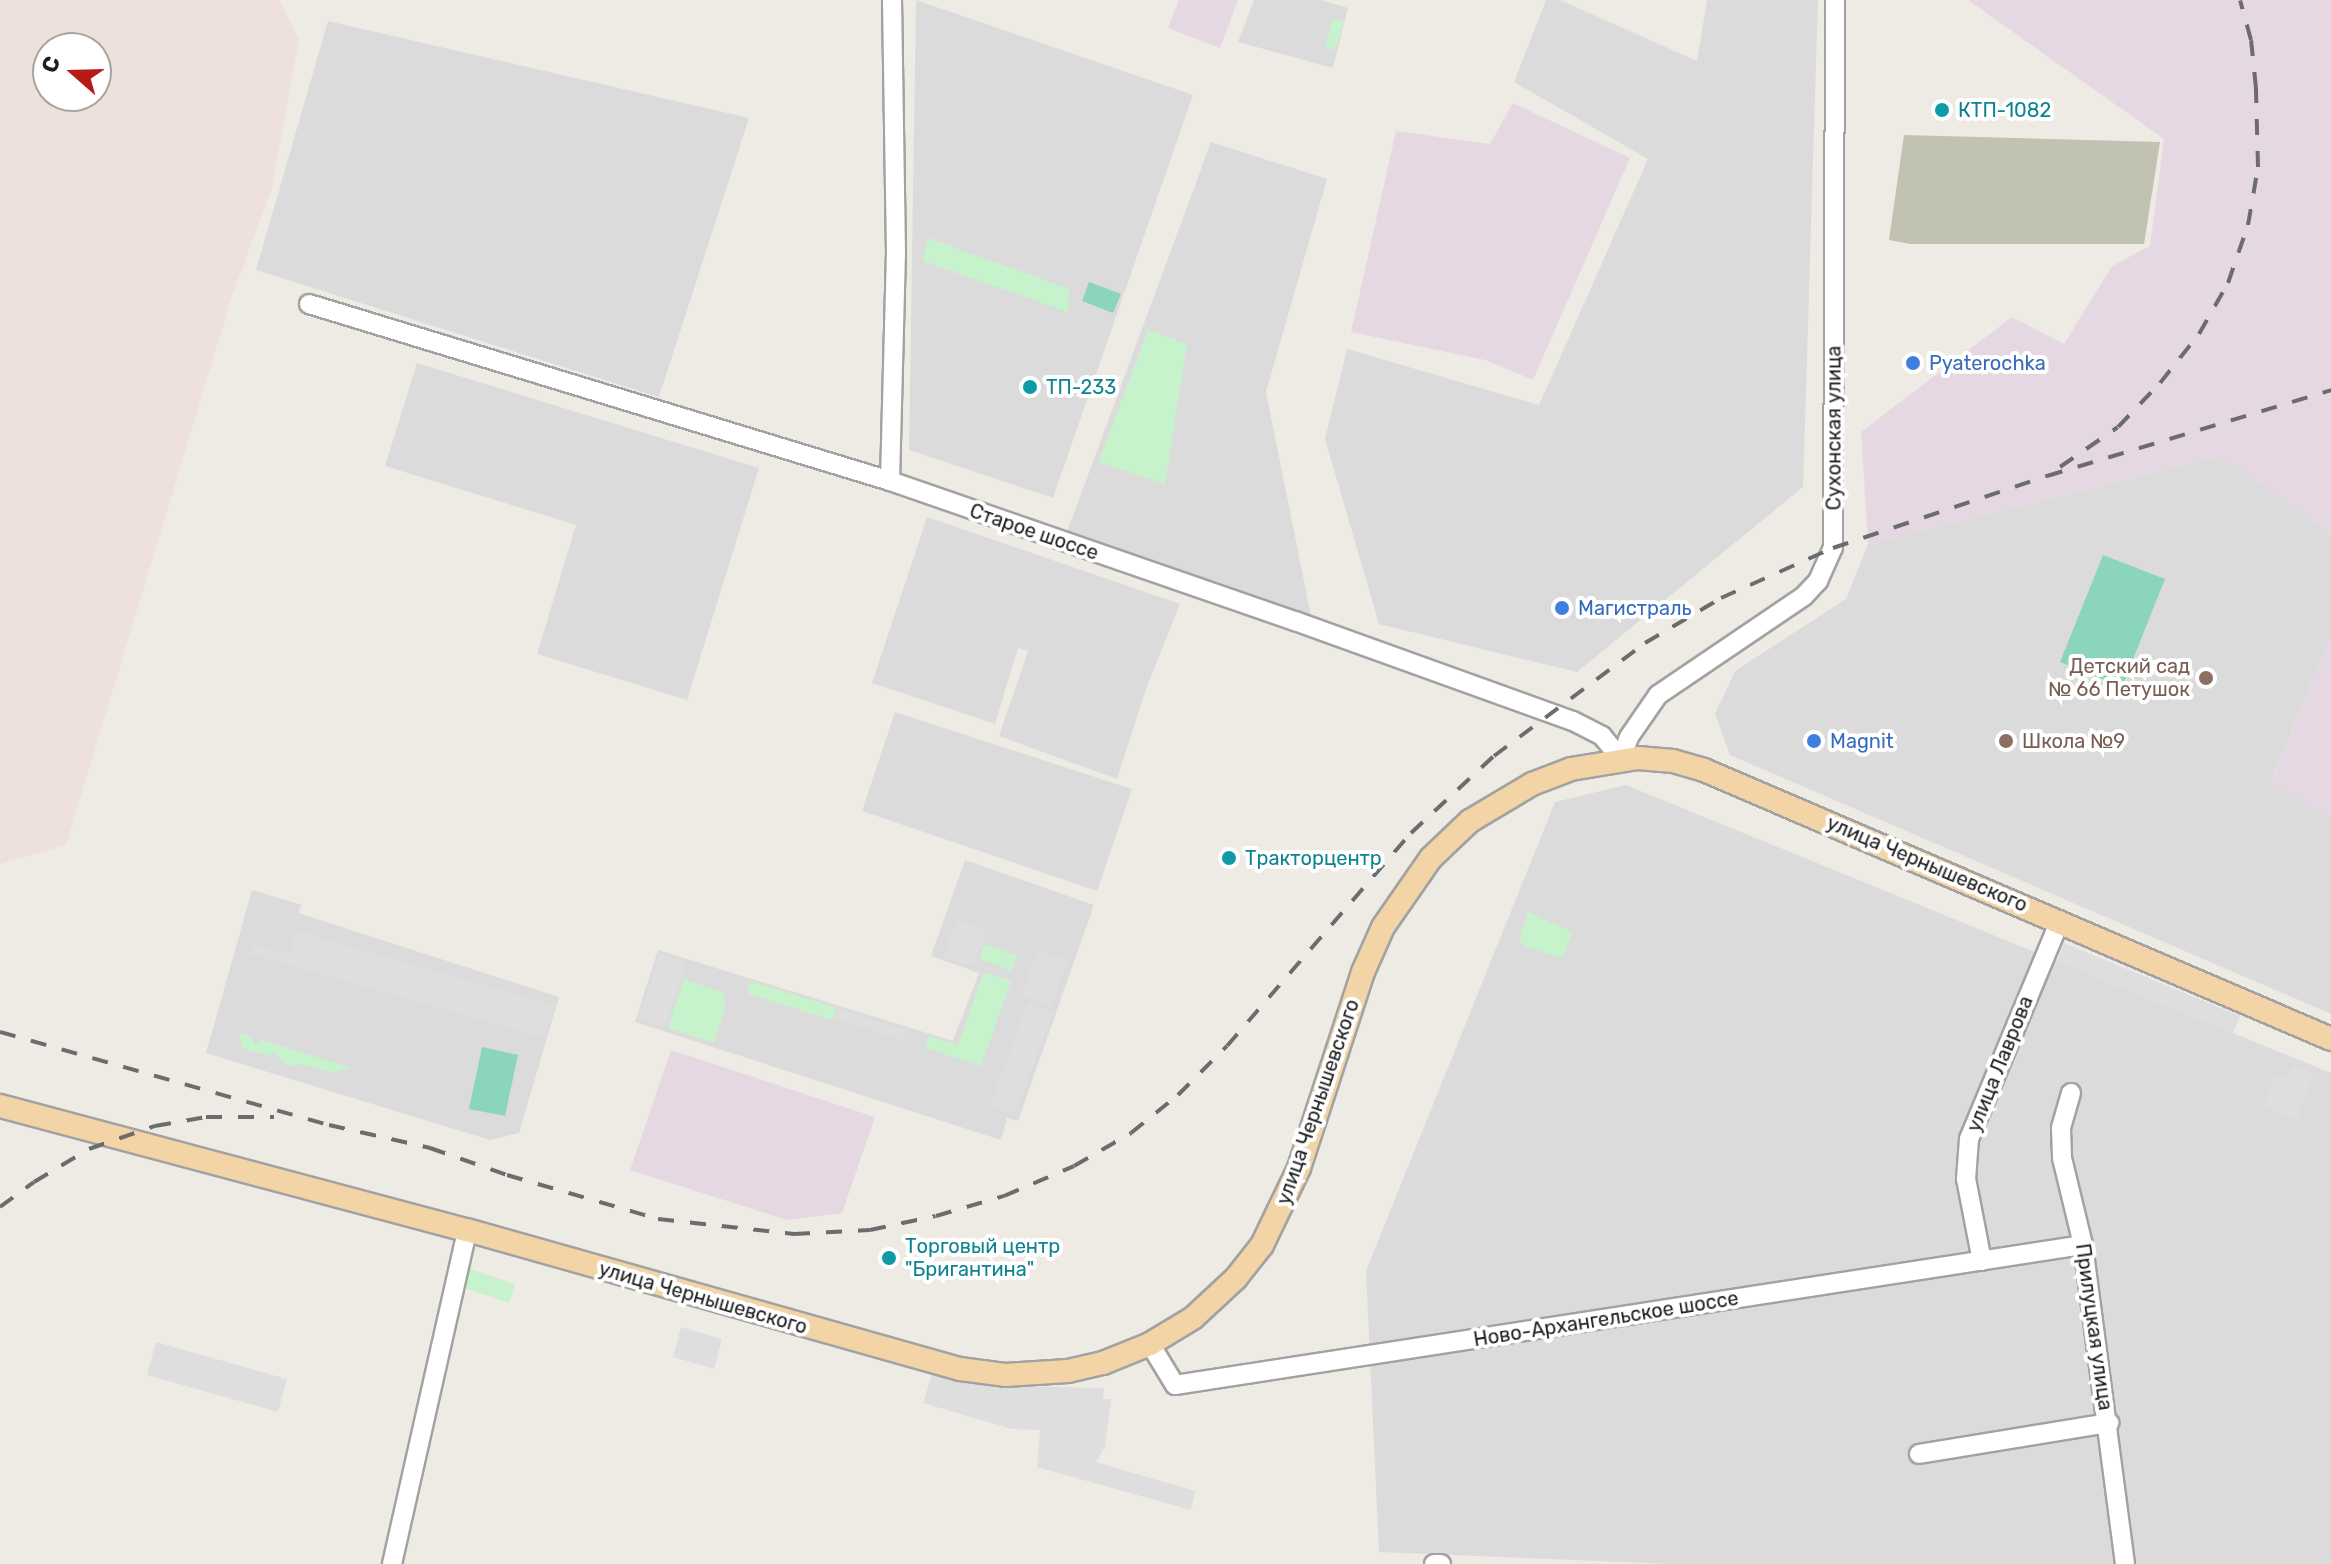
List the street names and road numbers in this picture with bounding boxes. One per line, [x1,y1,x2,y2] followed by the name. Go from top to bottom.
[1822,346,1846,510] street label: Сухонская улица
[966,499,1102,565] street label: Старое шоссе
[1823,811,2031,917] street label: улица Чернышевского
[1962,993,2038,1135] street label: улица Лаврова
[1272,996,1364,1208] street label: улица Чернышевского
[2070,1242,2118,1412] street label: Прилуцкая улица
[596,1257,810,1339] street label: улица Чернышевского
[1472,1286,1740,1352] street label: Ново-Архангельское шоссе

